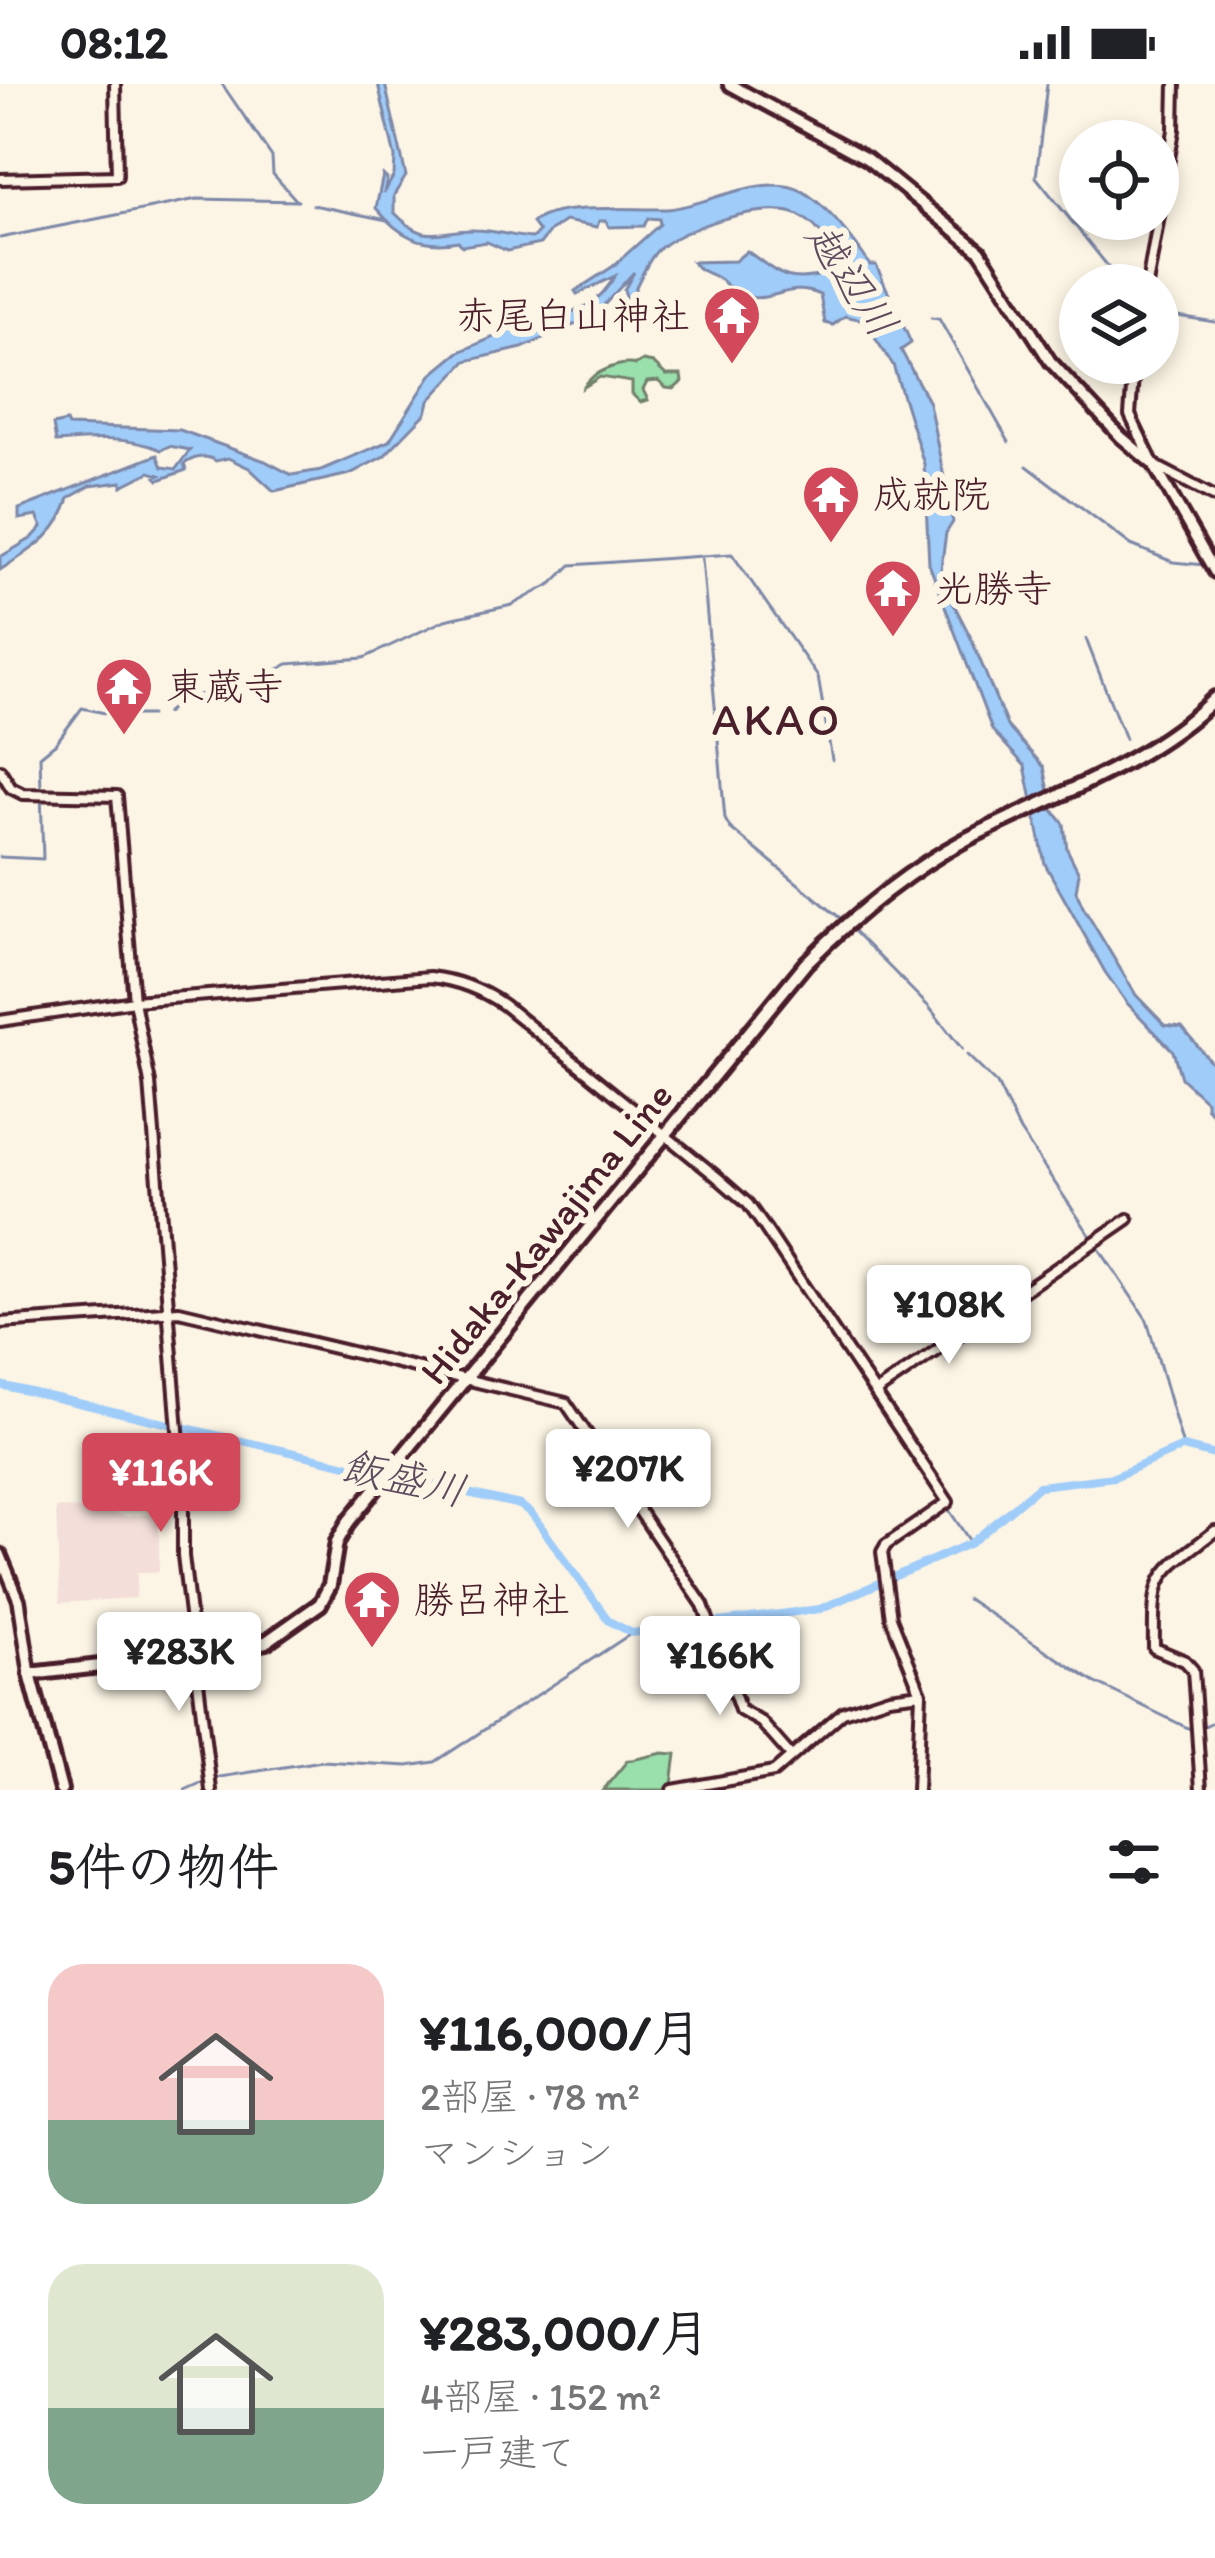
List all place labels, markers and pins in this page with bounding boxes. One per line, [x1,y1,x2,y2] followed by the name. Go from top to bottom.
[701,284,763,366] temple icon: 赤尾白山神社
[456,292,690,339] place label: 赤尾白山神社
[800,463,862,545] temple icon: 成就院
[873,471,990,518] place label: 成就院
[862,557,924,639] temple icon: 光勝寺
[935,565,1052,612] place label: 光勝寺
[93,655,155,737] temple icon: 東蔵寺
[166,663,283,710] place label: 東蔵寺
[865,1265,1033,1367] pin: ¥108K
[544,1429,712,1531] pin: ¥207K
[77,1433,245,1535] pin: ¥116K
[341,1568,403,1650] temple icon: 勝呂神社
[414,1576,570,1623] place label: 勝呂神社
[95,1612,263,1714] pin: ¥283K
[636,1616,804,1718] pin: ¥166K

